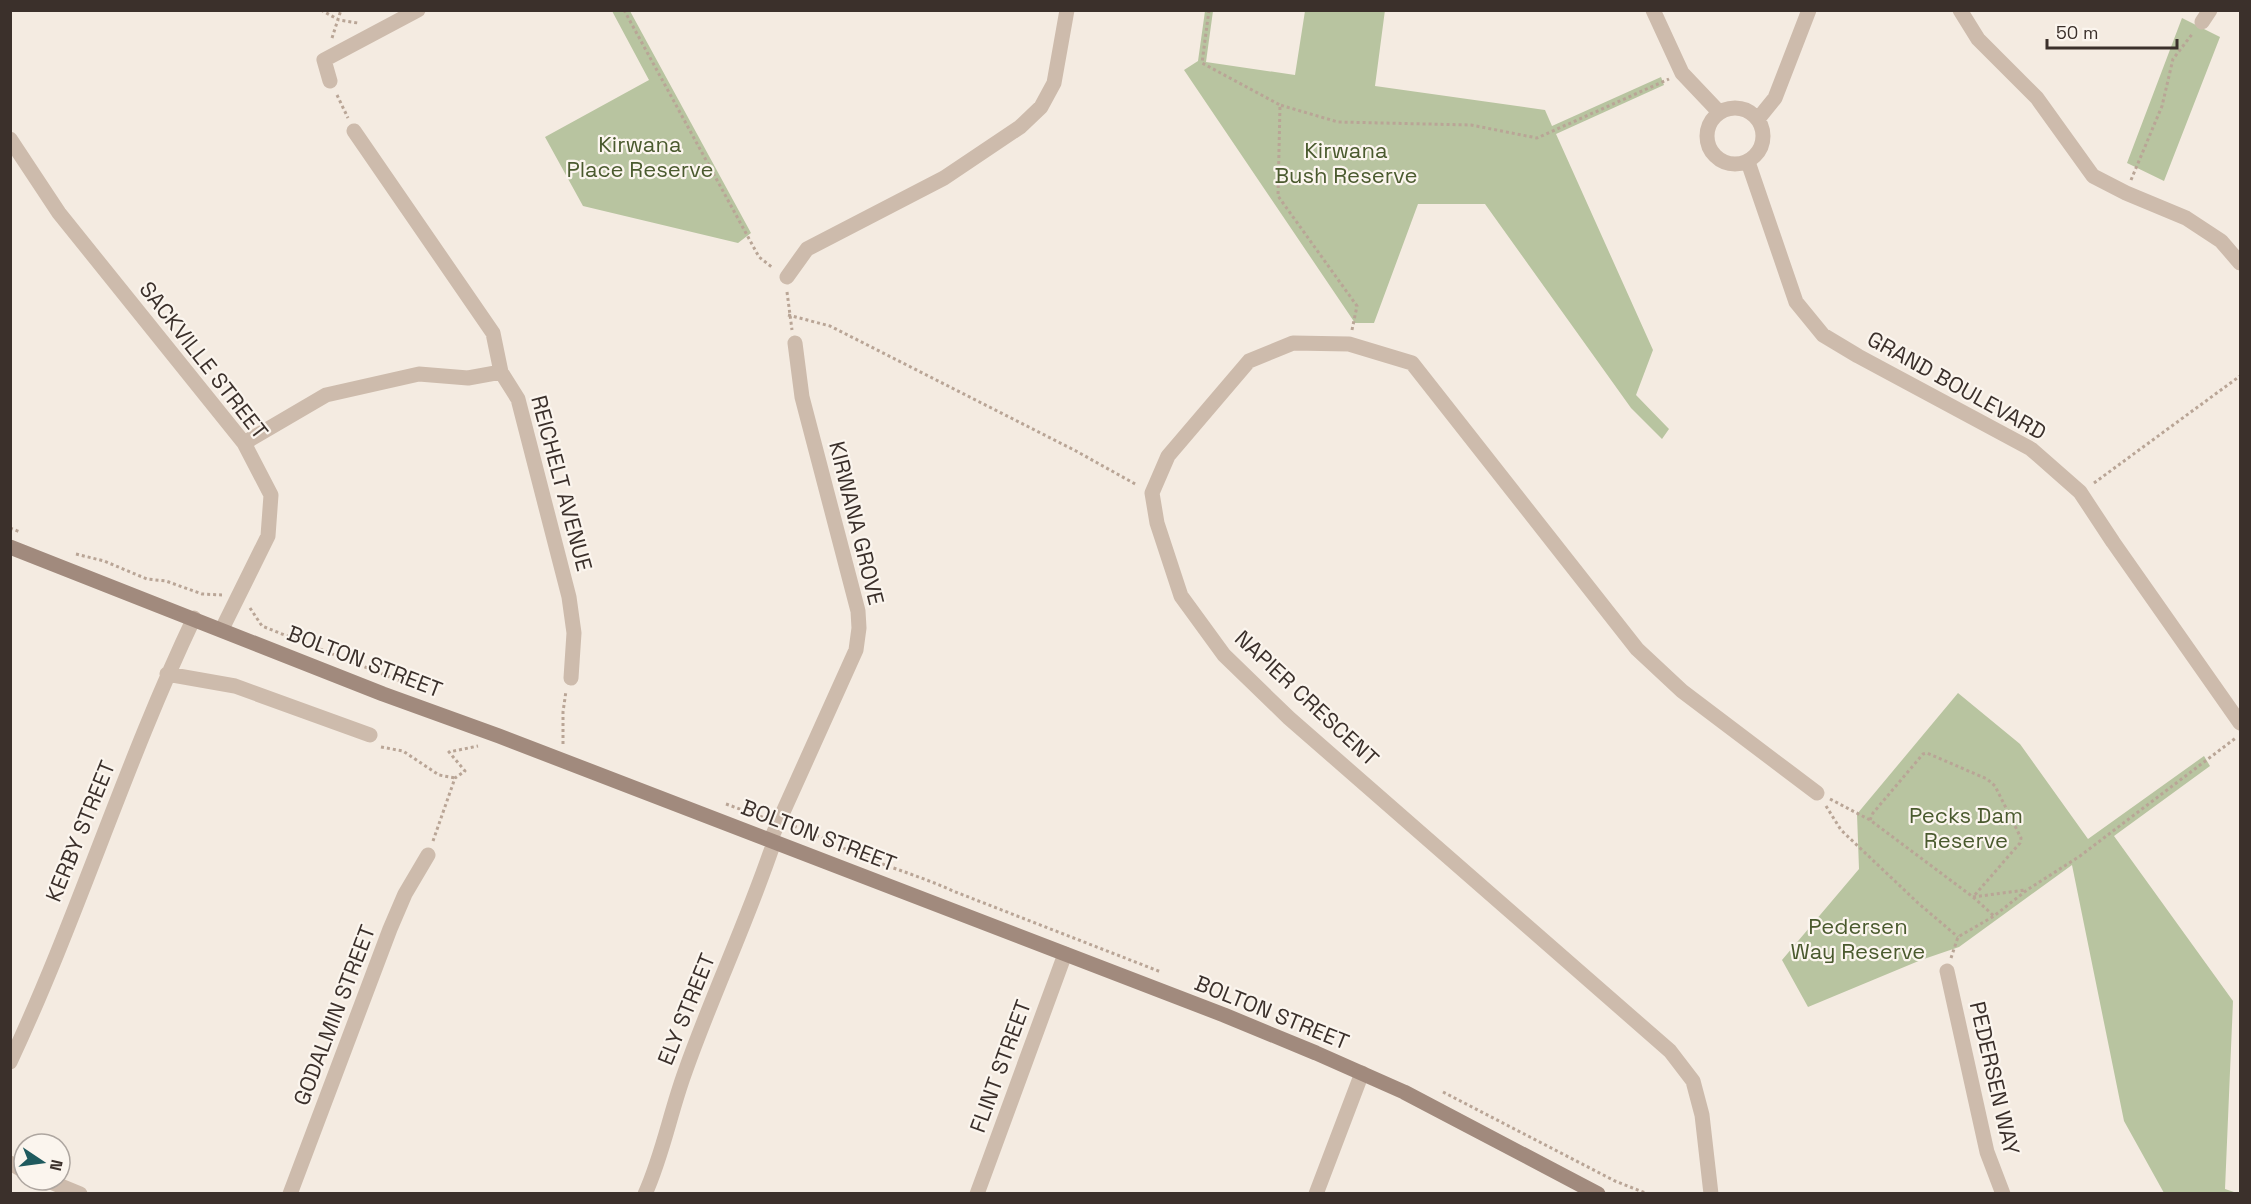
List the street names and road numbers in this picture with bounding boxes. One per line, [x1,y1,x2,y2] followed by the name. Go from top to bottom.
[134,275,274,445] street label: SACKVILLE STREET
[1863,324,2051,446] street label: GRAND BOULEVARD
[525,392,599,574] street label: REICHELT AVENUE
[823,438,891,608] street label: KIRWANA GROVE
[283,619,447,703] street label: BOLTON STREET
[1229,624,1385,772] street label: NAPIER CRESCENT
[39,756,121,906] street label: KERBY STREET
[737,793,901,877] street label: BOLTON STREET
[287,921,381,1109] street label: GODALMIN STREET
[651,949,721,1069] street label: ELY STREET
[1191,968,1353,1056] street label: BOLTON STREET
[963,996,1037,1136] street label: FLINT STREET
[1964,998,2026,1158] street label: PEDERSEN WAY

